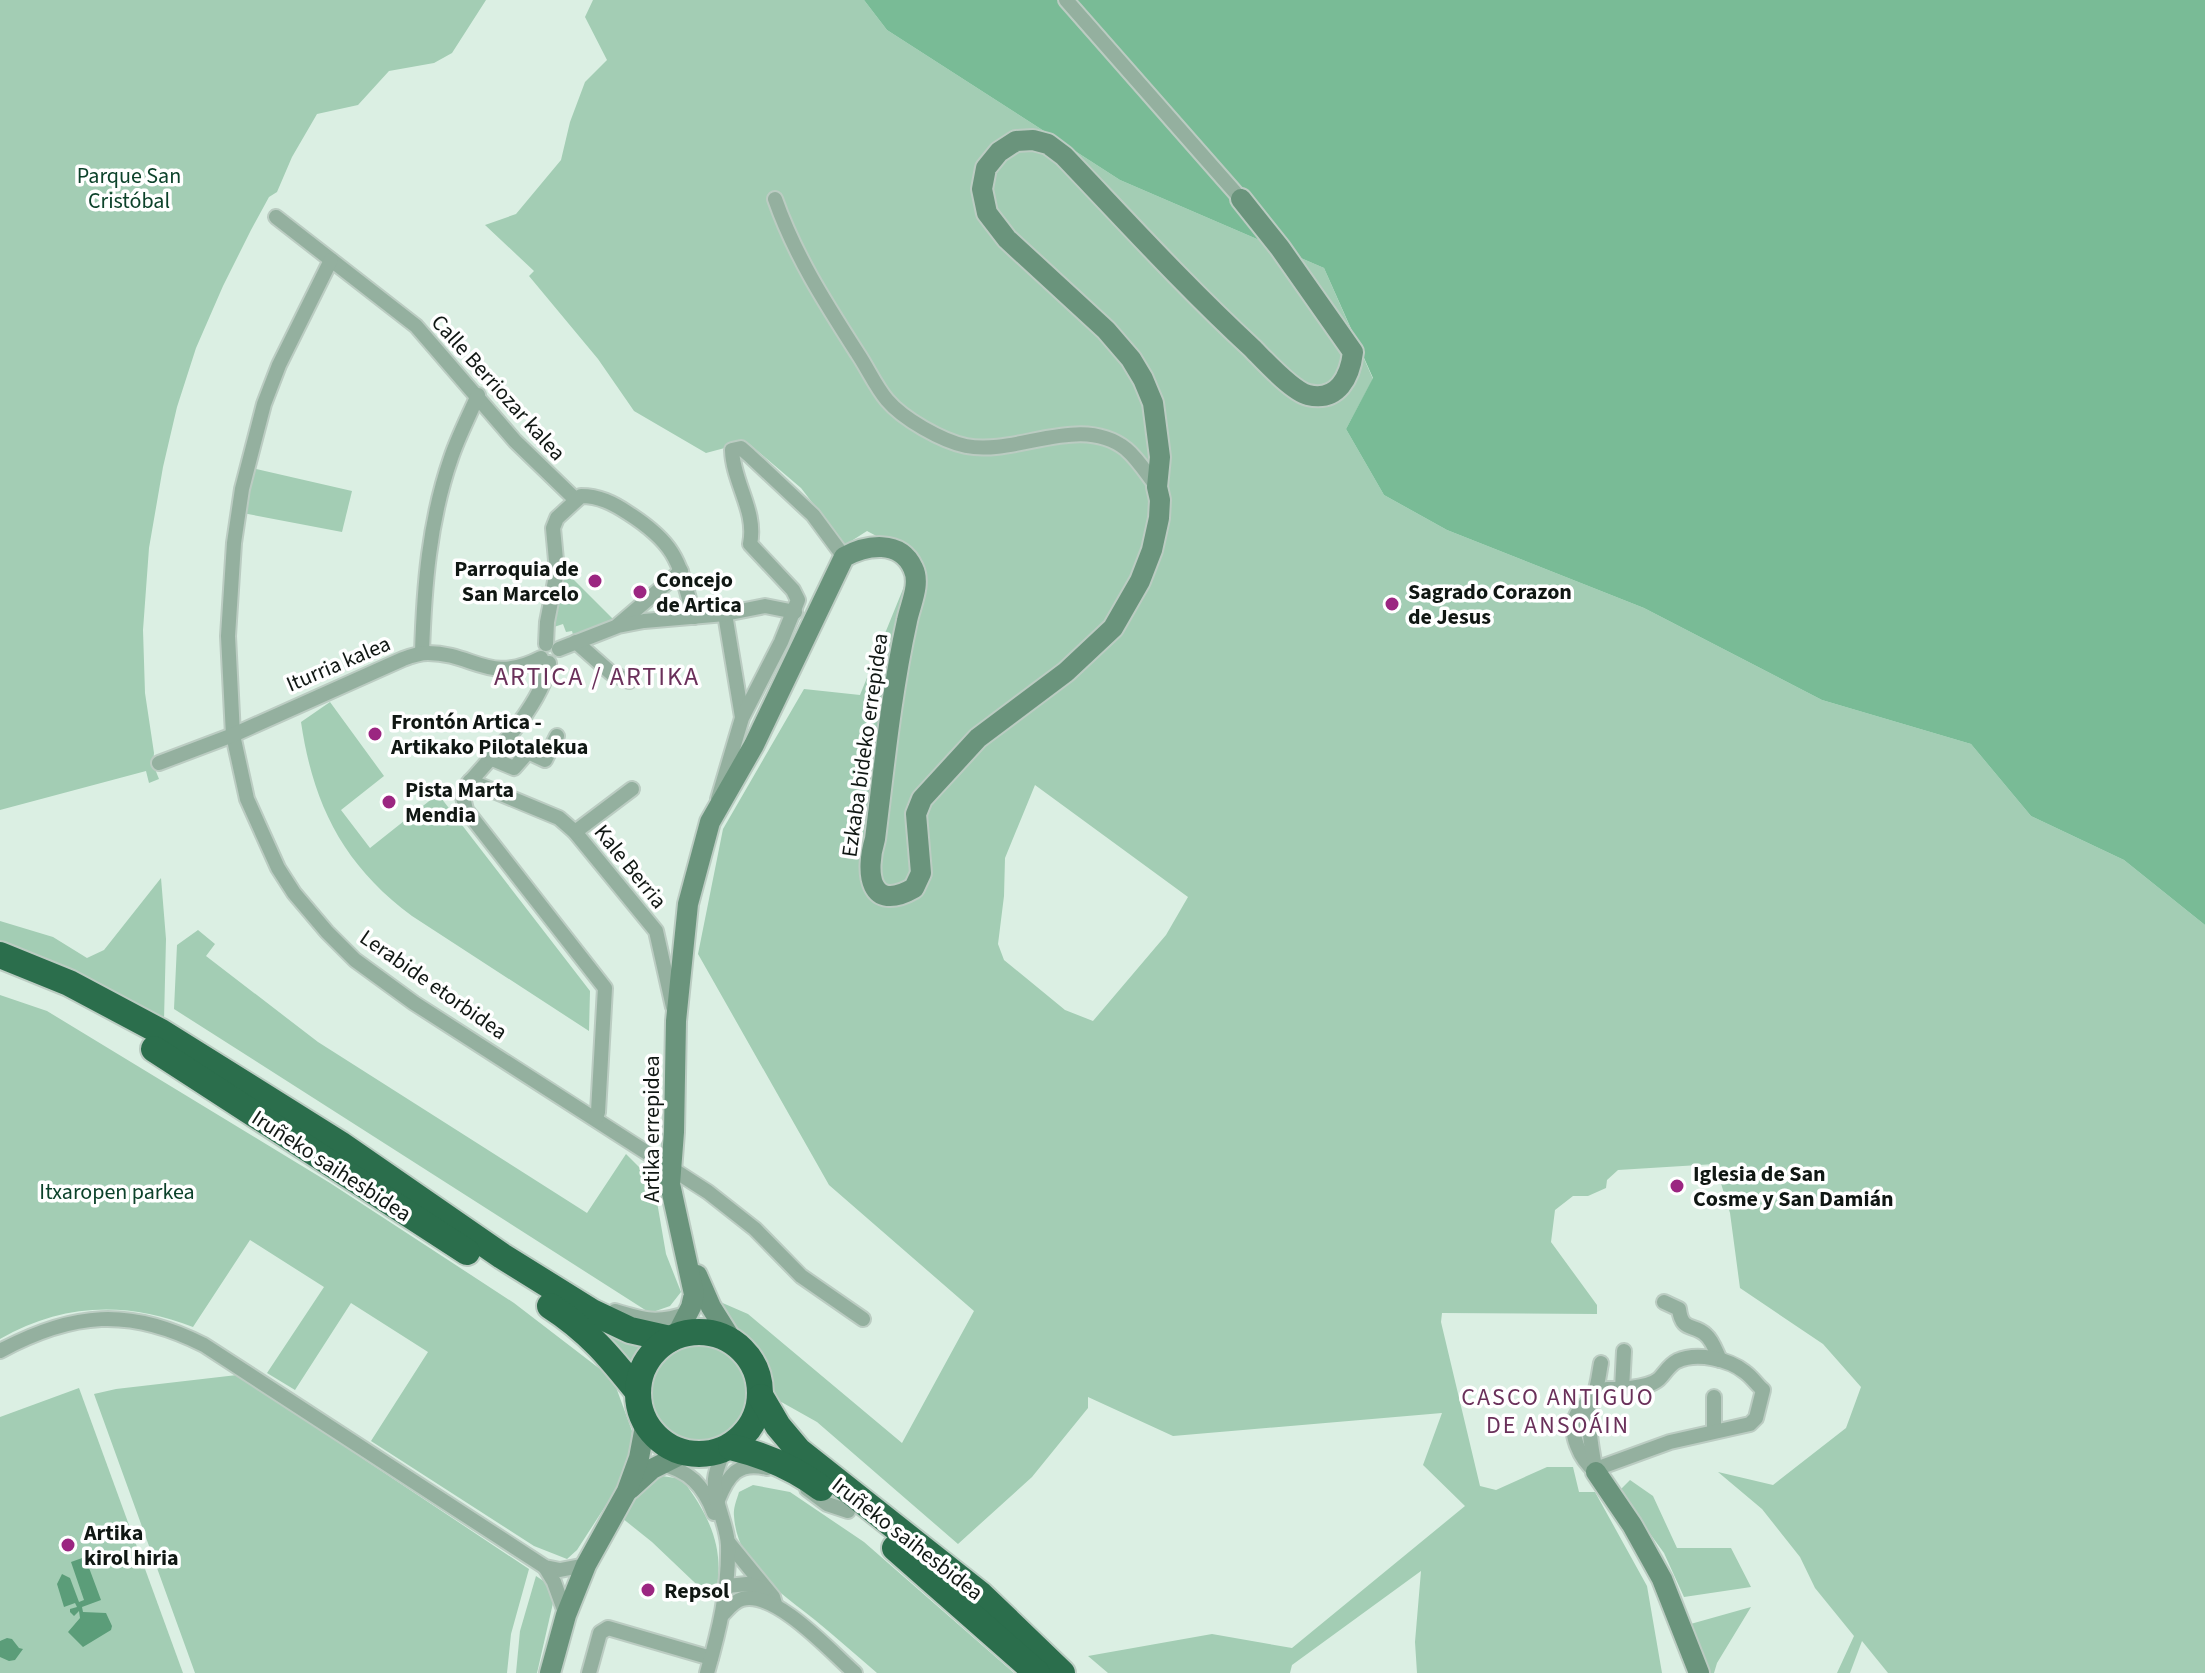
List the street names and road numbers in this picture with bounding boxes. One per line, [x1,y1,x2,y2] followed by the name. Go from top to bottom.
[424,307,573,468] street label: Calle Berriozar kalea
[281,628,395,700] street label: Iturria kalea
[833,631,897,859] street label: Ezkaba bideko errepidea
[586,818,674,916] street label: Kale Berria
[353,922,514,1048] street label: Lerabide etorbidea
[636,1056,668,1203] street label: Artika errepidea
[245,1102,418,1229] street label: Iruñeko saihesbidea
[825,1469,990,1608] street label: Iruñeko saihesbidea

